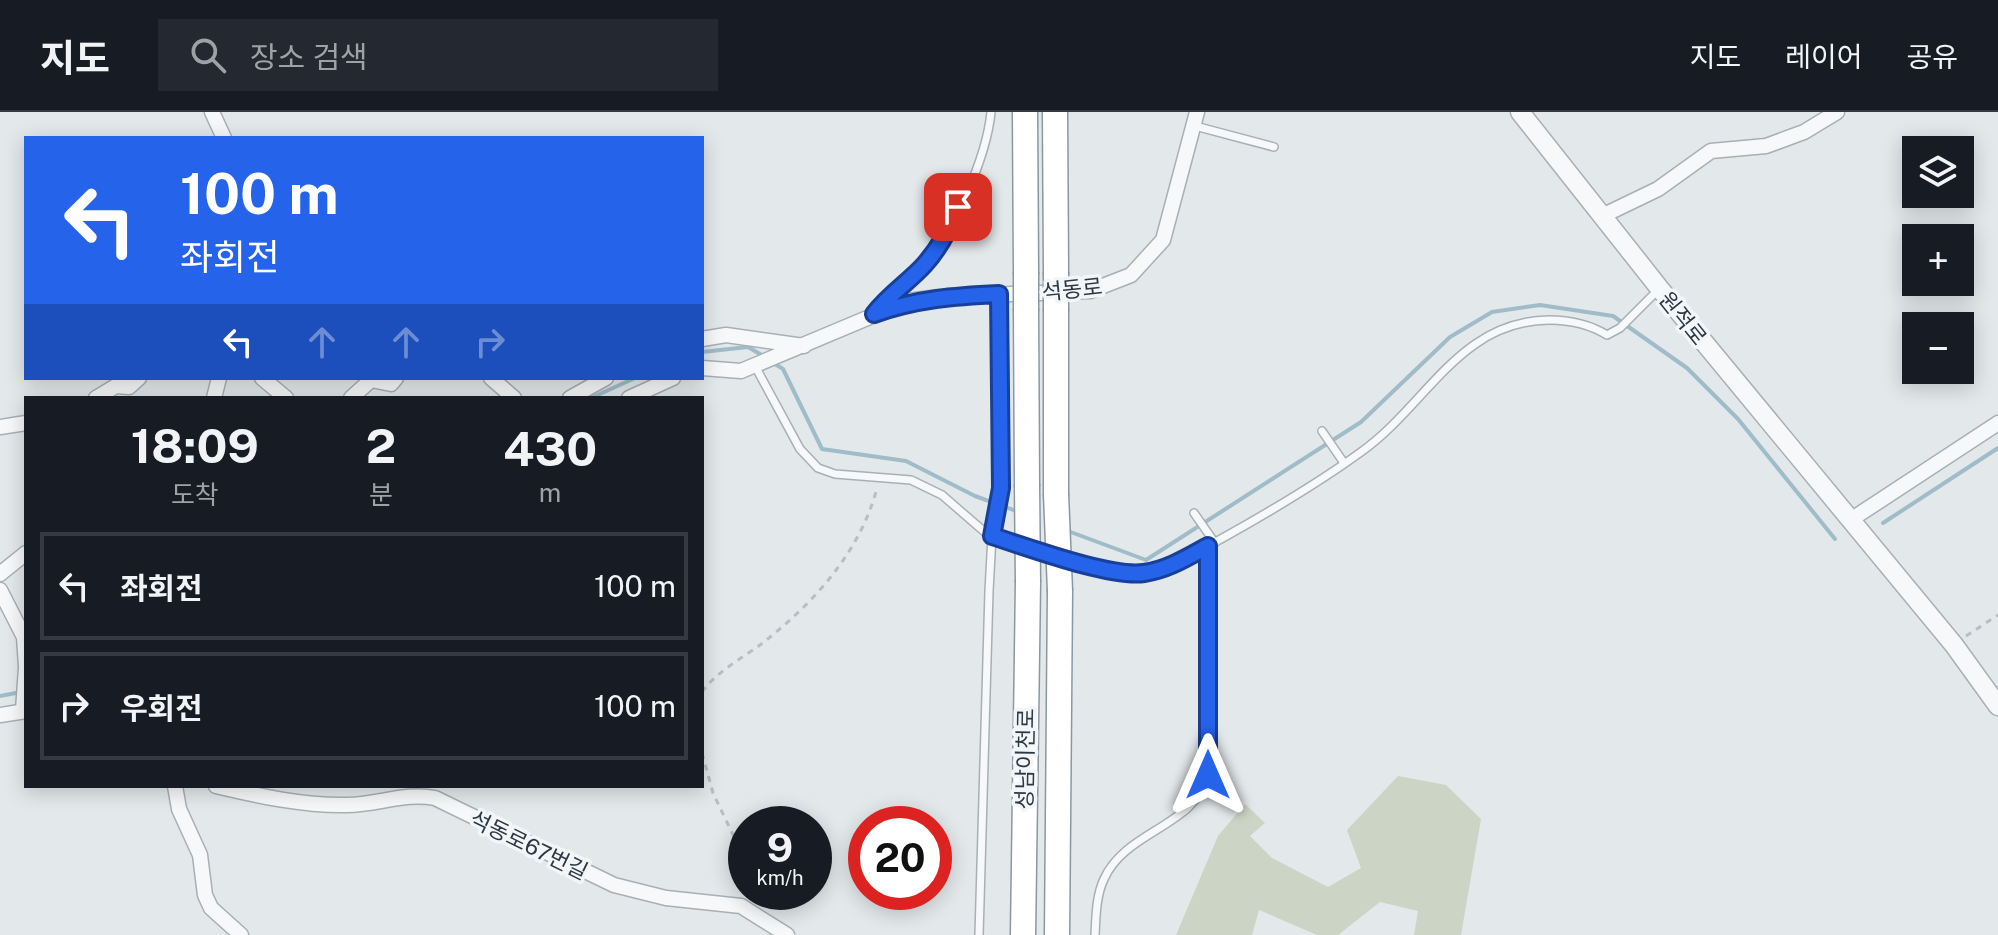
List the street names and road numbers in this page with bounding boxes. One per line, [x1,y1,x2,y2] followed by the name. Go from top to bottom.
[1040,273,1104,305] street label: 석동로
[1654,286,1712,350] street label: 원적로
[1011,708,1039,810] street label: 성남이천로
[466,805,592,885] street label: 석동로67번길

